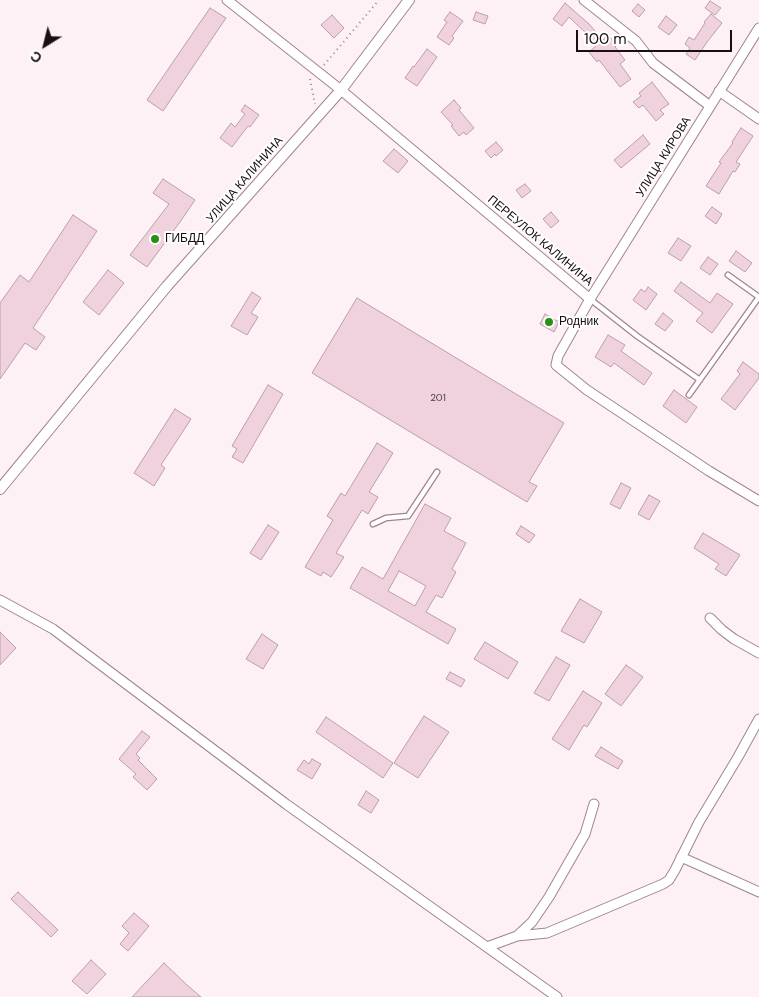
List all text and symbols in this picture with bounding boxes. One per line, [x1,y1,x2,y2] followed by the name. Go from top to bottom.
[20,20,70,70] north arrow
[579,20,735,52] scale bar
[584,29,627,49] text: 100 m
[27,47,46,67] text: С
[633,114,695,200] street label: УЛИЦА КИРОВА
[204,134,286,226] street label: УЛИЦА КАЛИНИНА
[484,193,596,289] street label: ПЕРЕУЛОК КАЛИНИНА
[165,232,204,246] place label: ГИБДД
[149,233,161,245] marker: ГИБДД
[559,315,598,329] place label: Родник
[543,316,555,328] marker: Родник
[430,392,446,404] house number: 201

